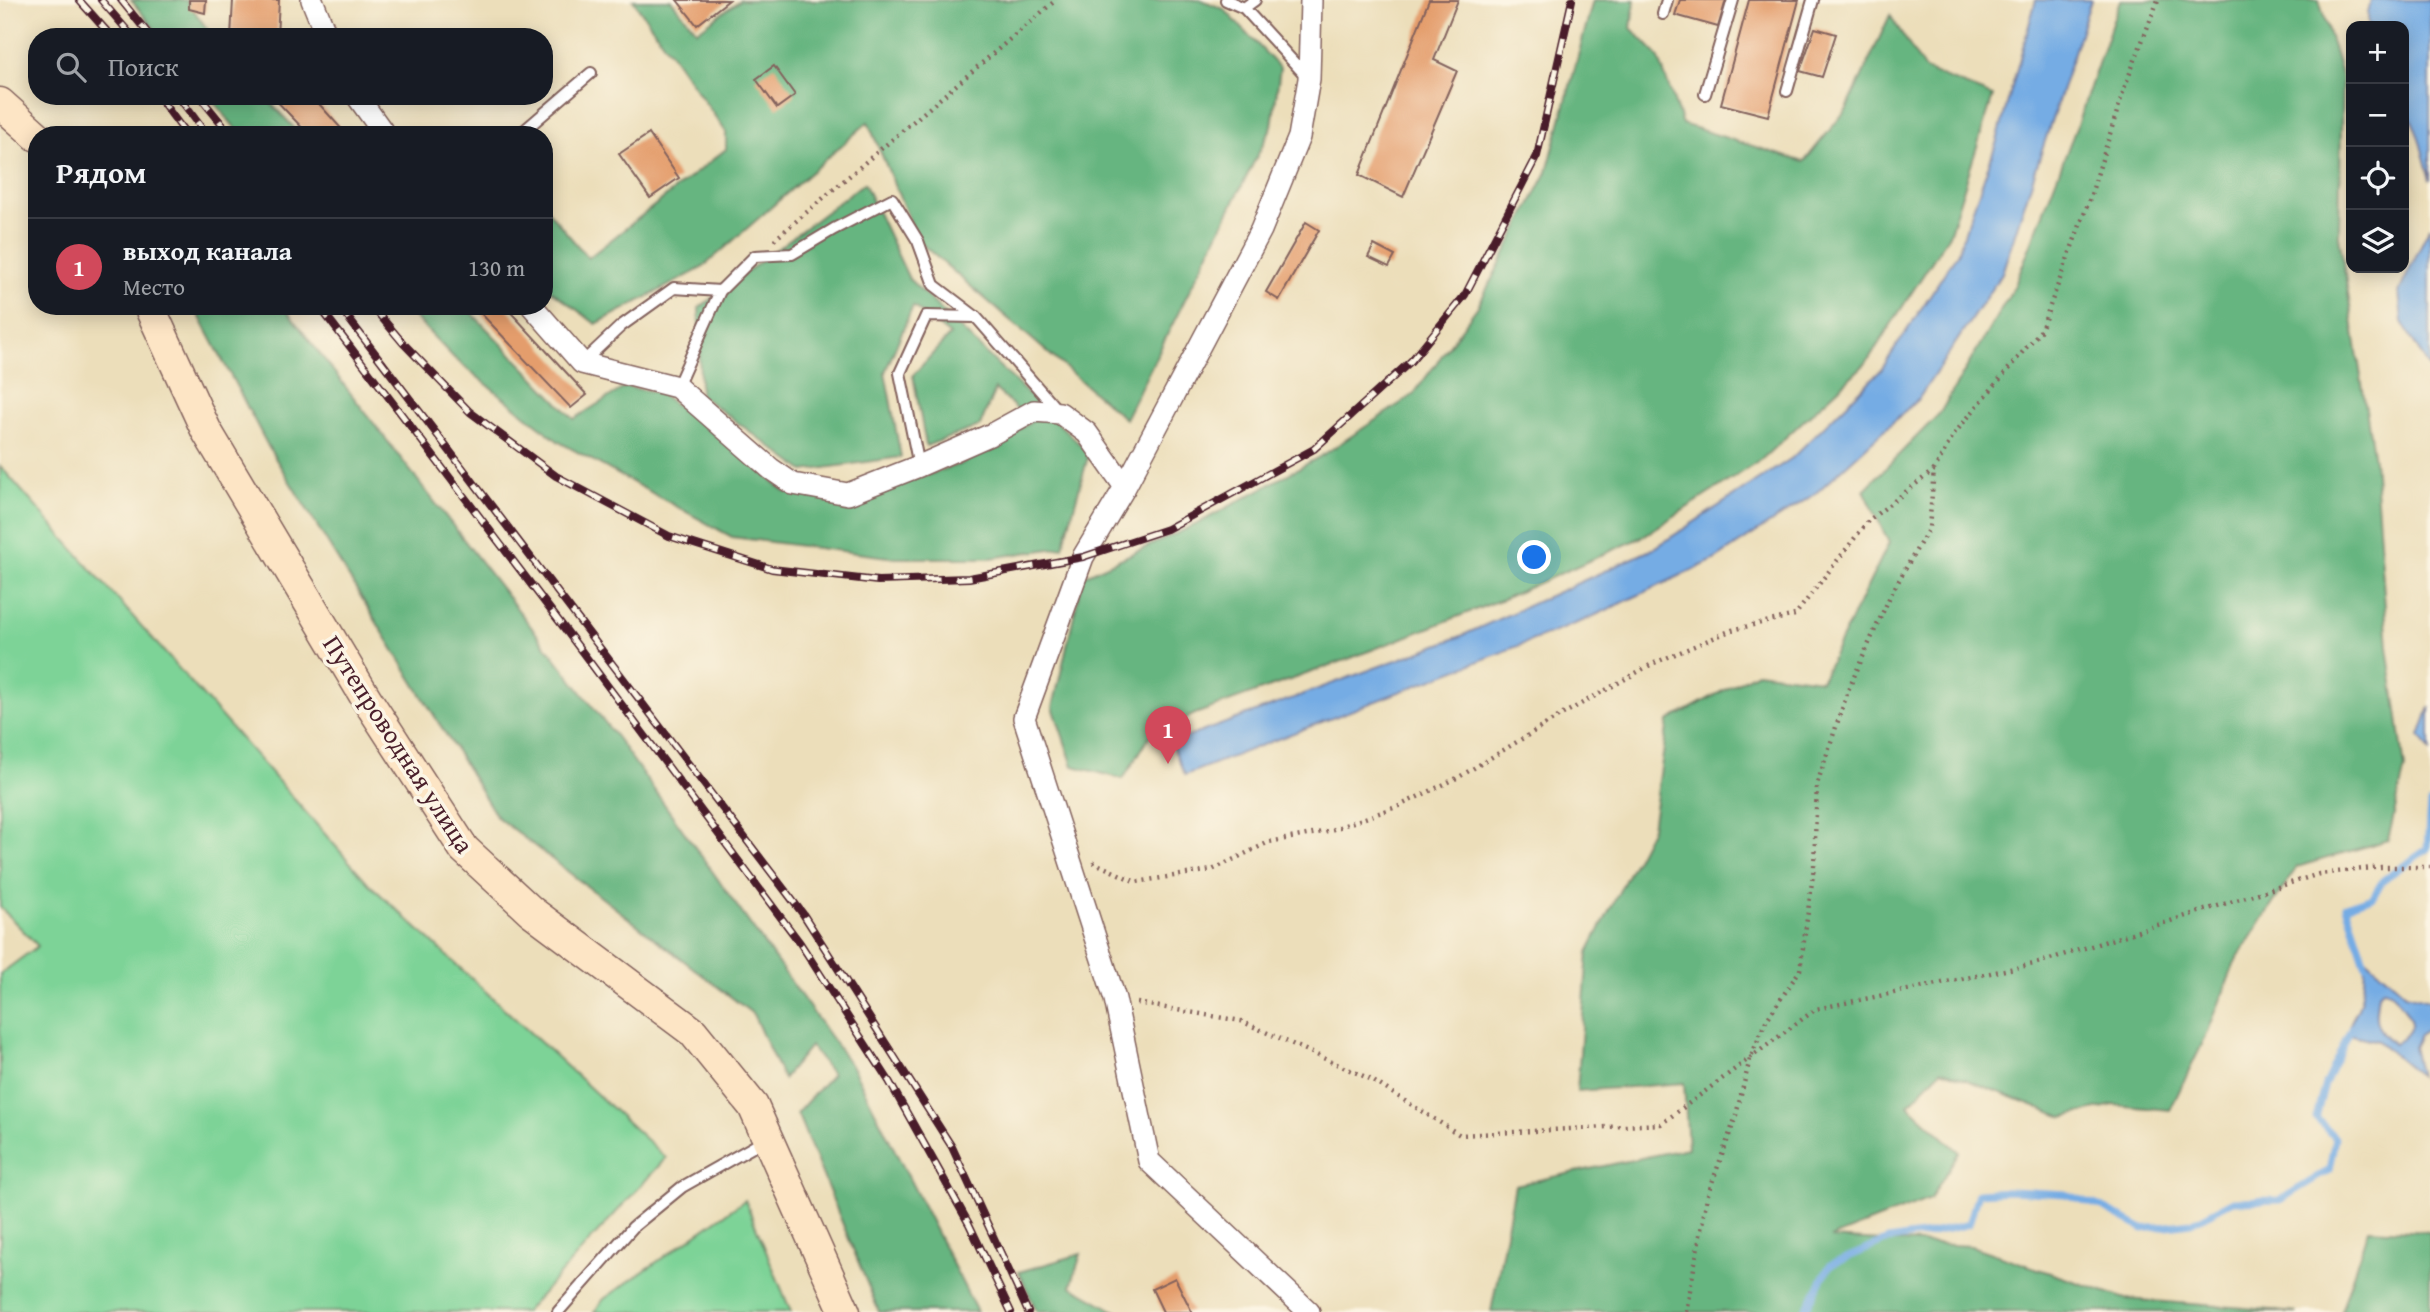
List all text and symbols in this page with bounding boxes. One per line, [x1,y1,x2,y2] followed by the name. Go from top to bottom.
[2346,21,2409,273] map controls
[2346,21,2409,84] button: +
[28,28,553,105] search box
[108,47,179,86] text: Поиск
[52,48,90,86] icon: search
[2346,84,2409,147] button: −
[2346,147,2409,210] button: locate
[56,150,147,194] text: Рядом
[2346,210,2409,273] button: layers
[123,231,292,270] text: выход канала
[73,251,85,284] text: 1
[468,251,525,284] text: 130 m
[123,270,185,303] text: Место
[1517,540,1551,574] your location
[314,627,485,861] street label: Путепроводная улица
[1145,706,1191,764] pin: 1

